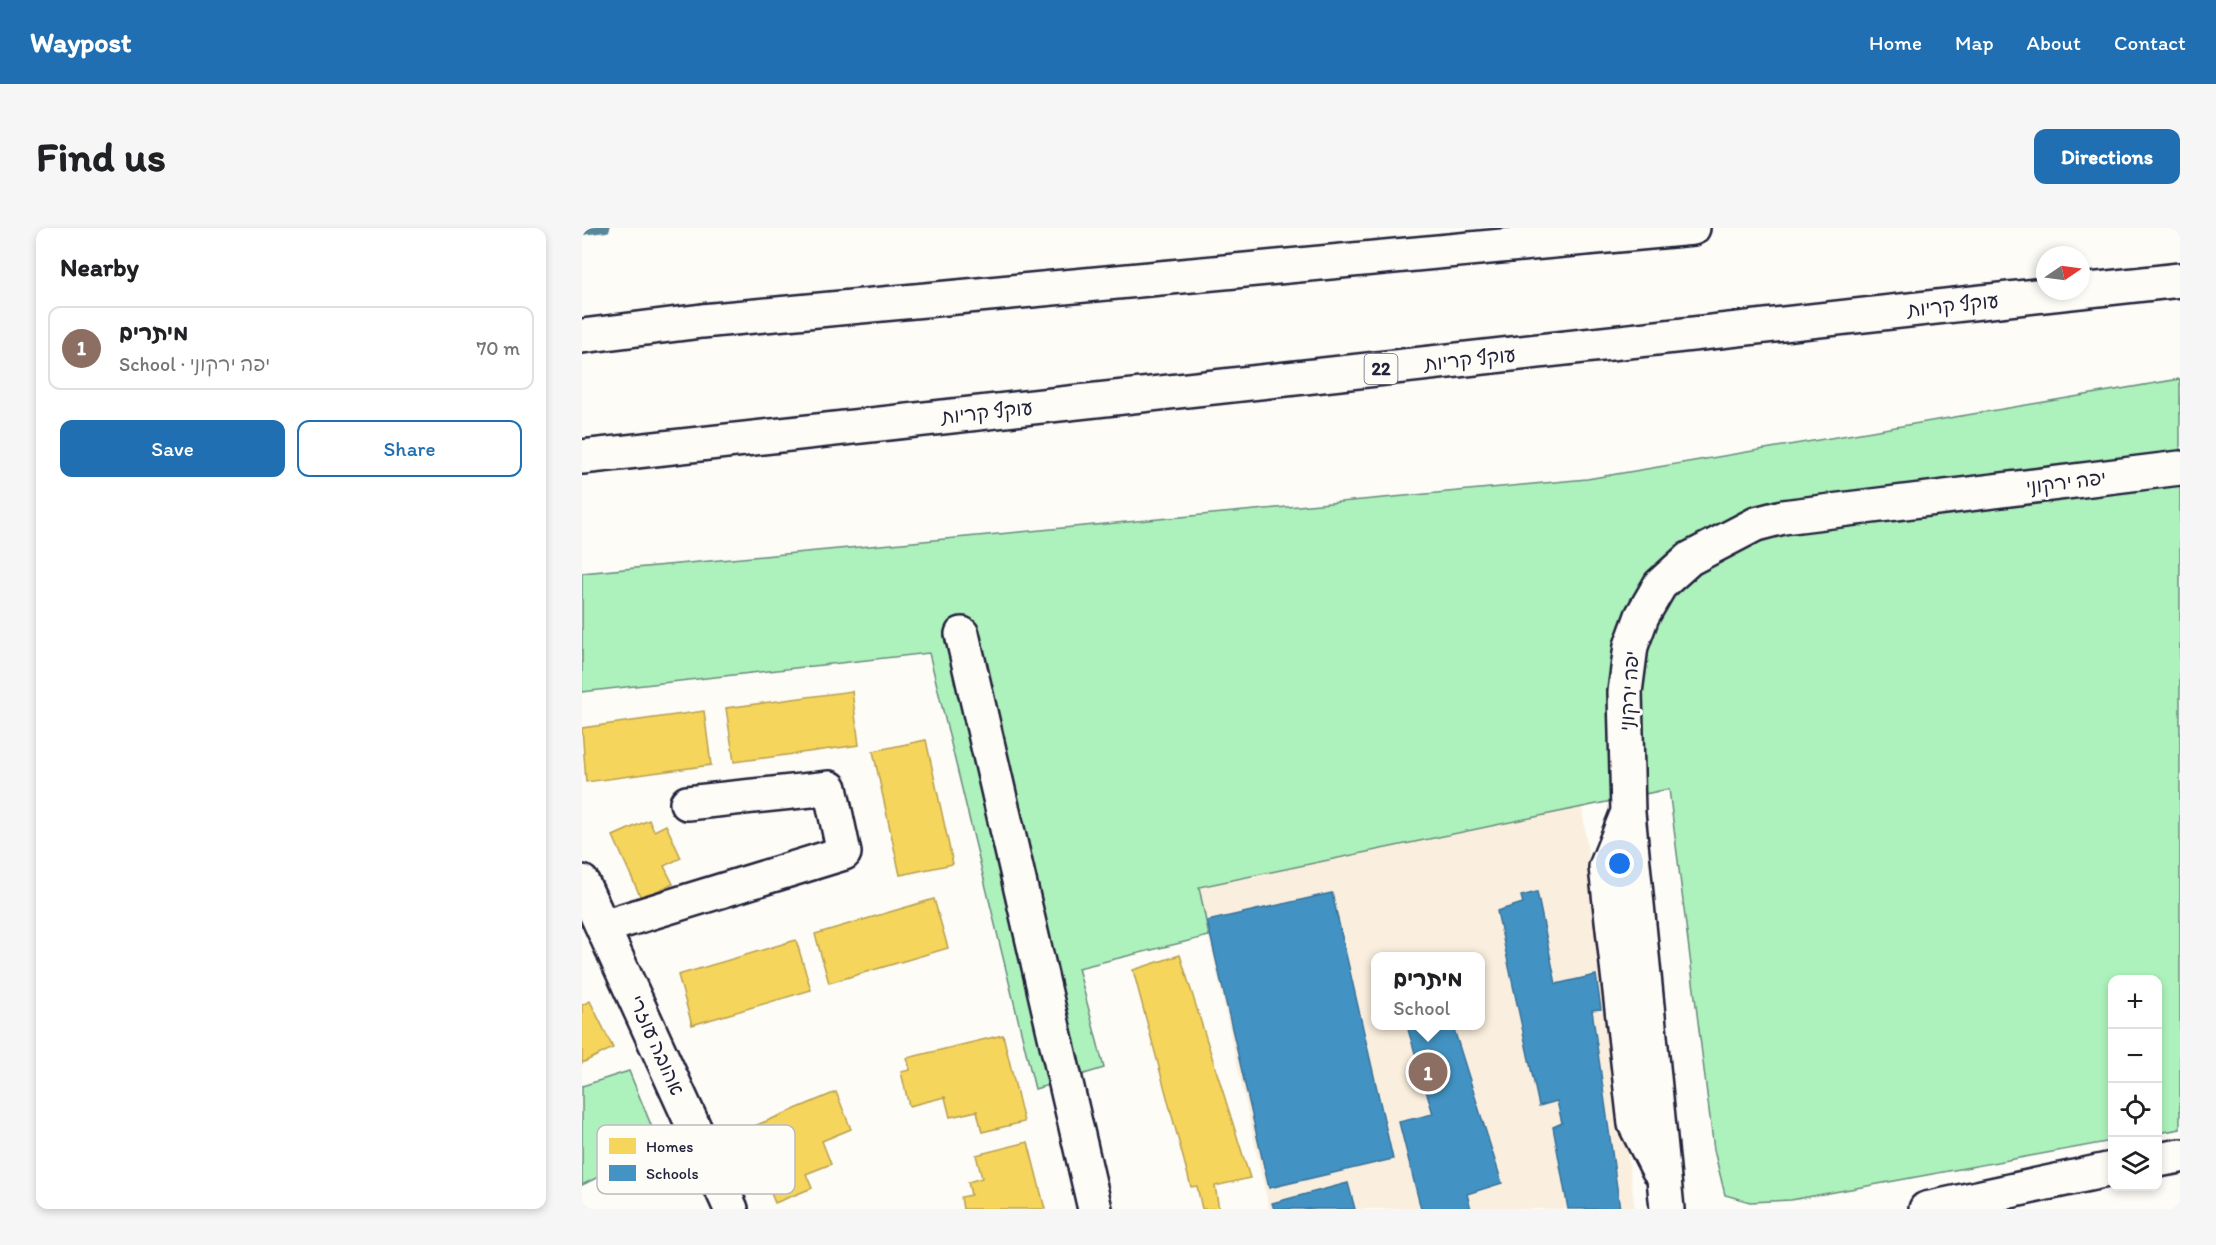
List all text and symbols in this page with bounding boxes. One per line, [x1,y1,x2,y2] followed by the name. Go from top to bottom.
[30,25,132,59] text: Waypost
[1869,30,1922,55] text: Home
[1955,30,1994,55] text: Map
[2027,30,2081,55] text: About
[2114,30,2186,55] text: Contact
[2034,129,2180,184] button: Directions
[36,131,166,182] text: Find us
[2036,246,2090,300] north arrow
[60,251,139,283] text: Nearby
[1905,288,2000,322] street label: עוקף קריות
[119,319,188,346] text: מיתרים
[77,336,86,360] text: 1
[476,336,520,360] text: 70 m
[1422,342,1517,376] street label: עוקף קריות
[119,352,270,376] text: School · יפה ירקוני
[1364,354,1398,384] road number: 22
[939,395,1034,429] street label: עוקף קריות
[60,420,285,477] button: Save
[297,420,522,477] button: Share
[2025,465,2107,500] street label: יפה ירקוני
[1614,650,1645,732] street label: יפה ירקוני
[1605,849,1634,878] your location
[1371,952,1485,1030] popup
[1393,965,1463,992] text: מיתרים
[2108,975,2162,1191] map controls
[2108,975,2162,1029] button: +
[624,991,690,1099] street label: אהובה עוזרי
[1393,996,1450,1020] text: School
[2108,1029,2162,1083] button: −
[1408,1050,1448,1094] pin: 1
[2108,1083,2162,1137] button: locate
[597,1125,795,1194] legend
[646,1137,693,1156] text: Homes
[2108,1137,2162,1191] button: layers
[646,1164,699,1183] text: Schools

